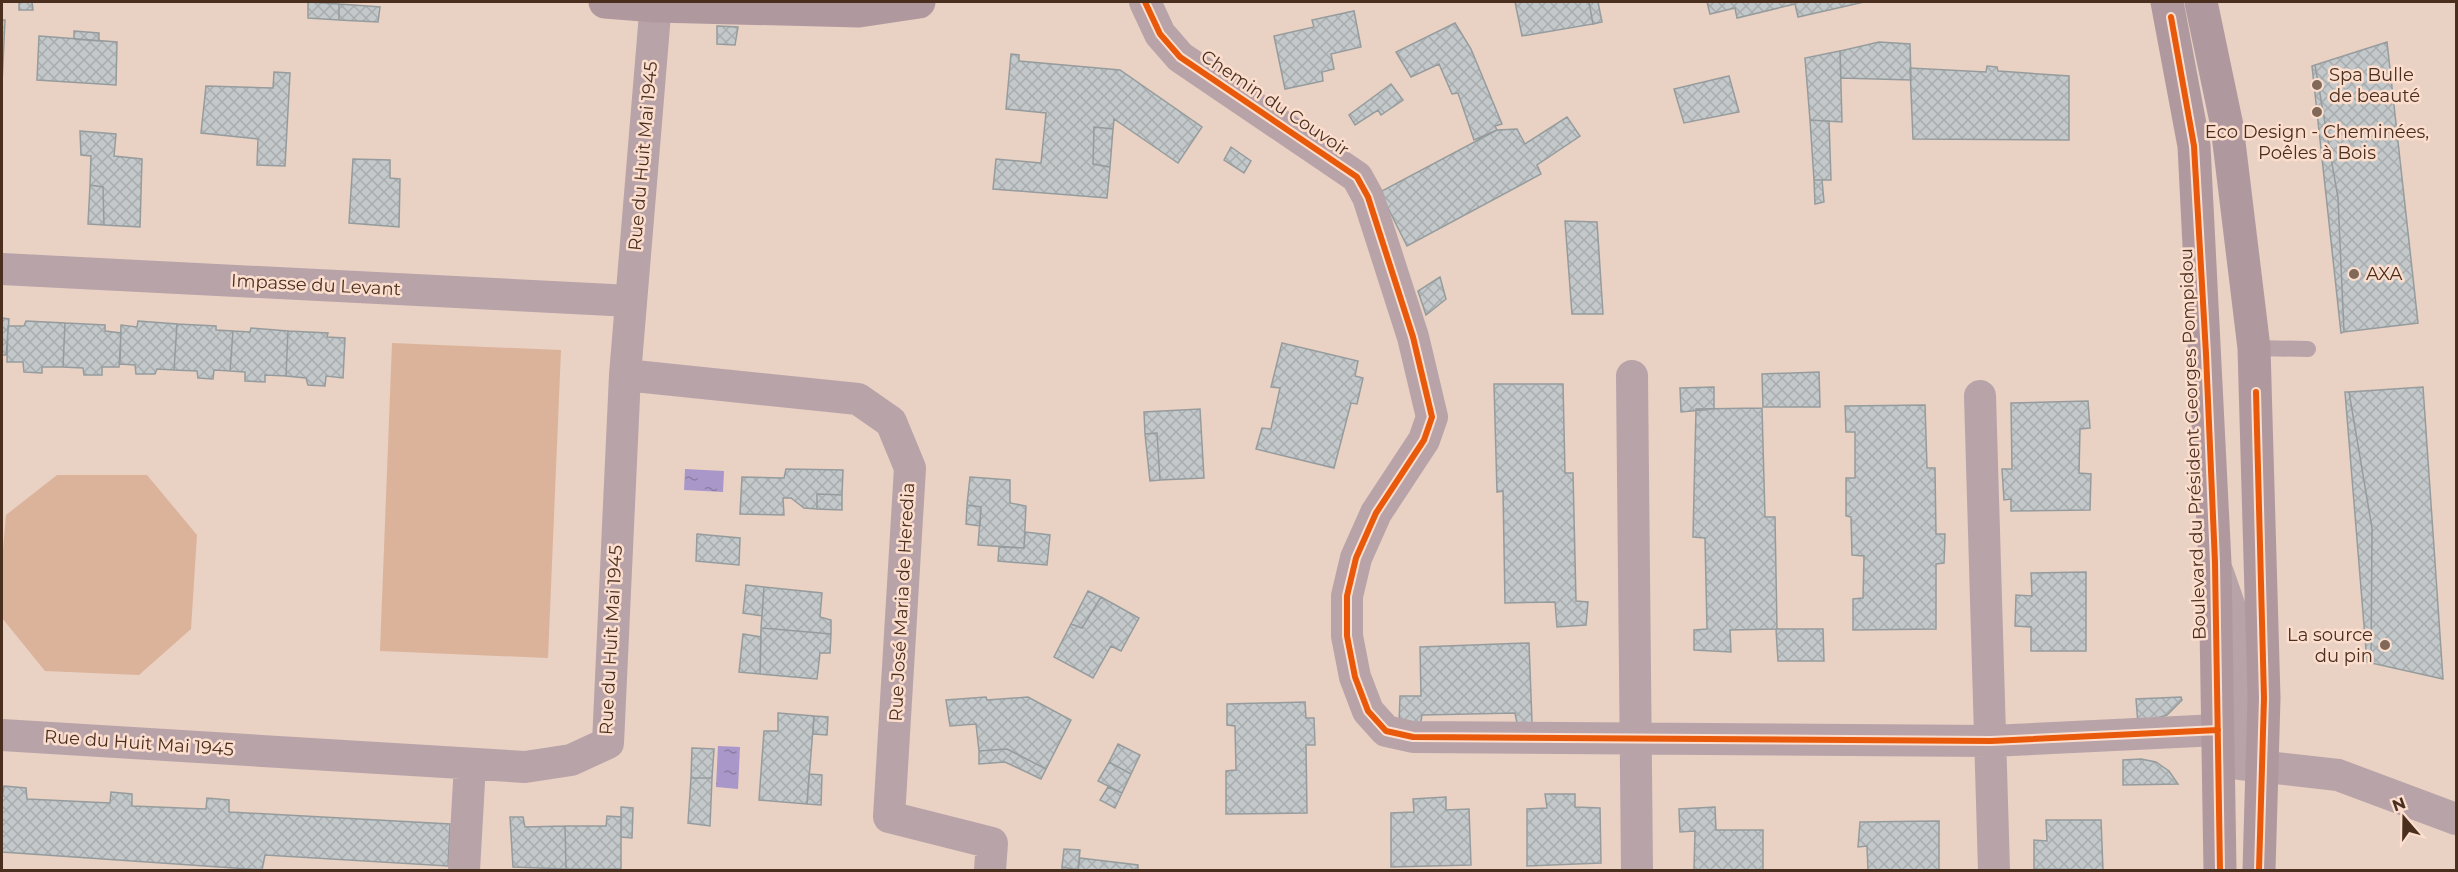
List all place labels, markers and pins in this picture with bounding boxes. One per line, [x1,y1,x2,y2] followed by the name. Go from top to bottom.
[2329,64,2420,107] place label: Spa Bulle de beauté
[2310,78,2324,92] marker: Spa Bulle de beauté
[2310,105,2324,119] marker: Eco Design - Cheminées, Poêles à Bois
[2205,121,2429,164] place label: Eco Design - Cheminées, Poêles à Bois
[2366,263,2403,285] place label: AXA
[2347,267,2361,281] marker: AXA
[2287,624,2373,667] place label: La source du pin
[2378,638,2392,652] marker: La source du pin

